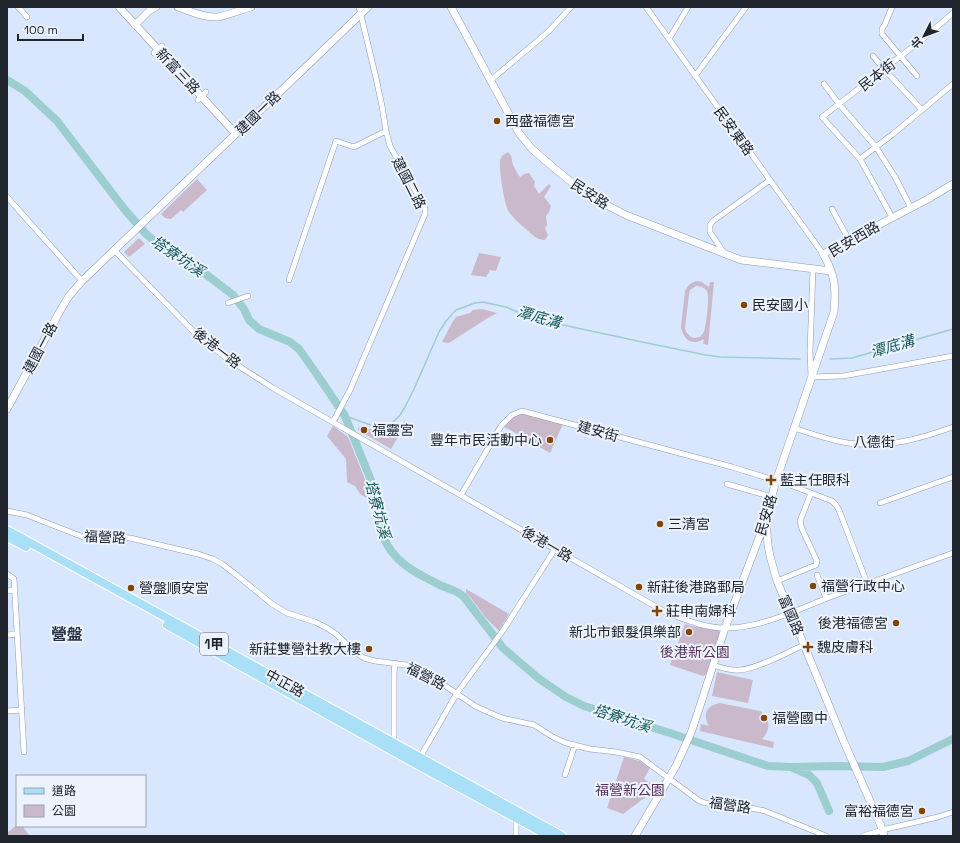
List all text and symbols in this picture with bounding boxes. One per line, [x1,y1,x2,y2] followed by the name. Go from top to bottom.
[18,16,83,42] scale bar
[904,16,944,56] north arrow
[24,22,58,38] text: 100 m
[908,34,925,51] text: 北
[152,44,204,98] street label: 新富三路
[855,55,899,95] street label: 民本街
[232,87,284,139] street label: 建國一路
[710,103,758,159] street label: 民安東路
[505,112,575,130] place label: 西盛福德宮
[492,116,502,126] marker: 西盛福德宮
[388,154,430,212] street label: 建國二路
[567,175,613,213] street label: 民安路
[825,217,883,261] street label: 民安西路
[148,231,210,282] water label: 塔寮坑溪
[752,296,808,314] place label: 民安國小
[739,300,749,310] marker: 民安國小
[515,302,565,333] water label: 潭底溝
[19,319,61,377] street label: 建國一路
[189,324,245,372] street label: 後港一路
[868,330,918,361] water label: 潭底溝
[575,417,621,445] street label: 建安街
[372,421,414,439] place label: 福靈宮
[359,425,369,435] marker: 福靈宮
[430,431,542,449] place label: 豐年市民活動中心
[853,433,895,451] street label: 八德街
[545,435,555,445] marker: 豐年市民活動中心
[780,471,850,489] place label: 藍主任眼科
[765,474,777,486] marker: 藍主任眼科
[361,478,395,542] water label: 塔寮坑溪
[751,492,781,538] street label: 民安路
[668,515,710,533] place label: 三清宮
[655,519,665,529] marker: 三清宮
[518,522,576,566] street label: 後港一路
[84,527,126,547] street label: 福營路
[821,577,905,595] place label: 福營行政中心
[647,578,745,596] place label: 新莊後港路郵局
[139,579,209,597] place label: 營盤順安宮
[808,581,818,591] marker: 福營行政中心
[634,582,644,592] marker: 新莊後港路郵局
[126,583,136,593] marker: 營盤順安宮
[775,592,807,638] street label: 富國路
[666,602,736,620] place label: 莊申南婦科
[651,605,663,617] marker: 莊申南婦科
[818,614,888,632] place label: 後港福德宮
[891,618,901,628] marker: 後港福德宮
[569,623,681,641] place label: 新北市銀髮俱樂部
[51,624,83,645] district label: 營盤
[684,627,694,637] marker: 新北市銀髮俱樂部
[200,633,228,655] road number: 1甲
[817,638,873,656] place label: 魏皮膚科
[249,640,361,658] place label: 新莊雙營社教大樓
[802,641,814,653] marker: 魏皮膚科
[660,643,730,661] park label: 後港新公園
[364,644,374,654] marker: 新莊雙營社教大樓
[403,658,449,694] street label: 福營路
[262,665,308,701] street label: 中正路
[591,700,655,737] water label: 塔寮坑溪
[772,709,828,727] place label: 福營國中
[759,713,769,723] marker: 福營國中
[16,775,146,827] legend
[595,781,665,799] park label: 福營新公園
[52,783,76,799] text: 道路
[708,793,752,817] street label: 福營路
[844,802,914,820] place label: 富裕福德宮
[52,803,76,819] text: 公園
[917,806,927,816] marker: 富裕福德宮

